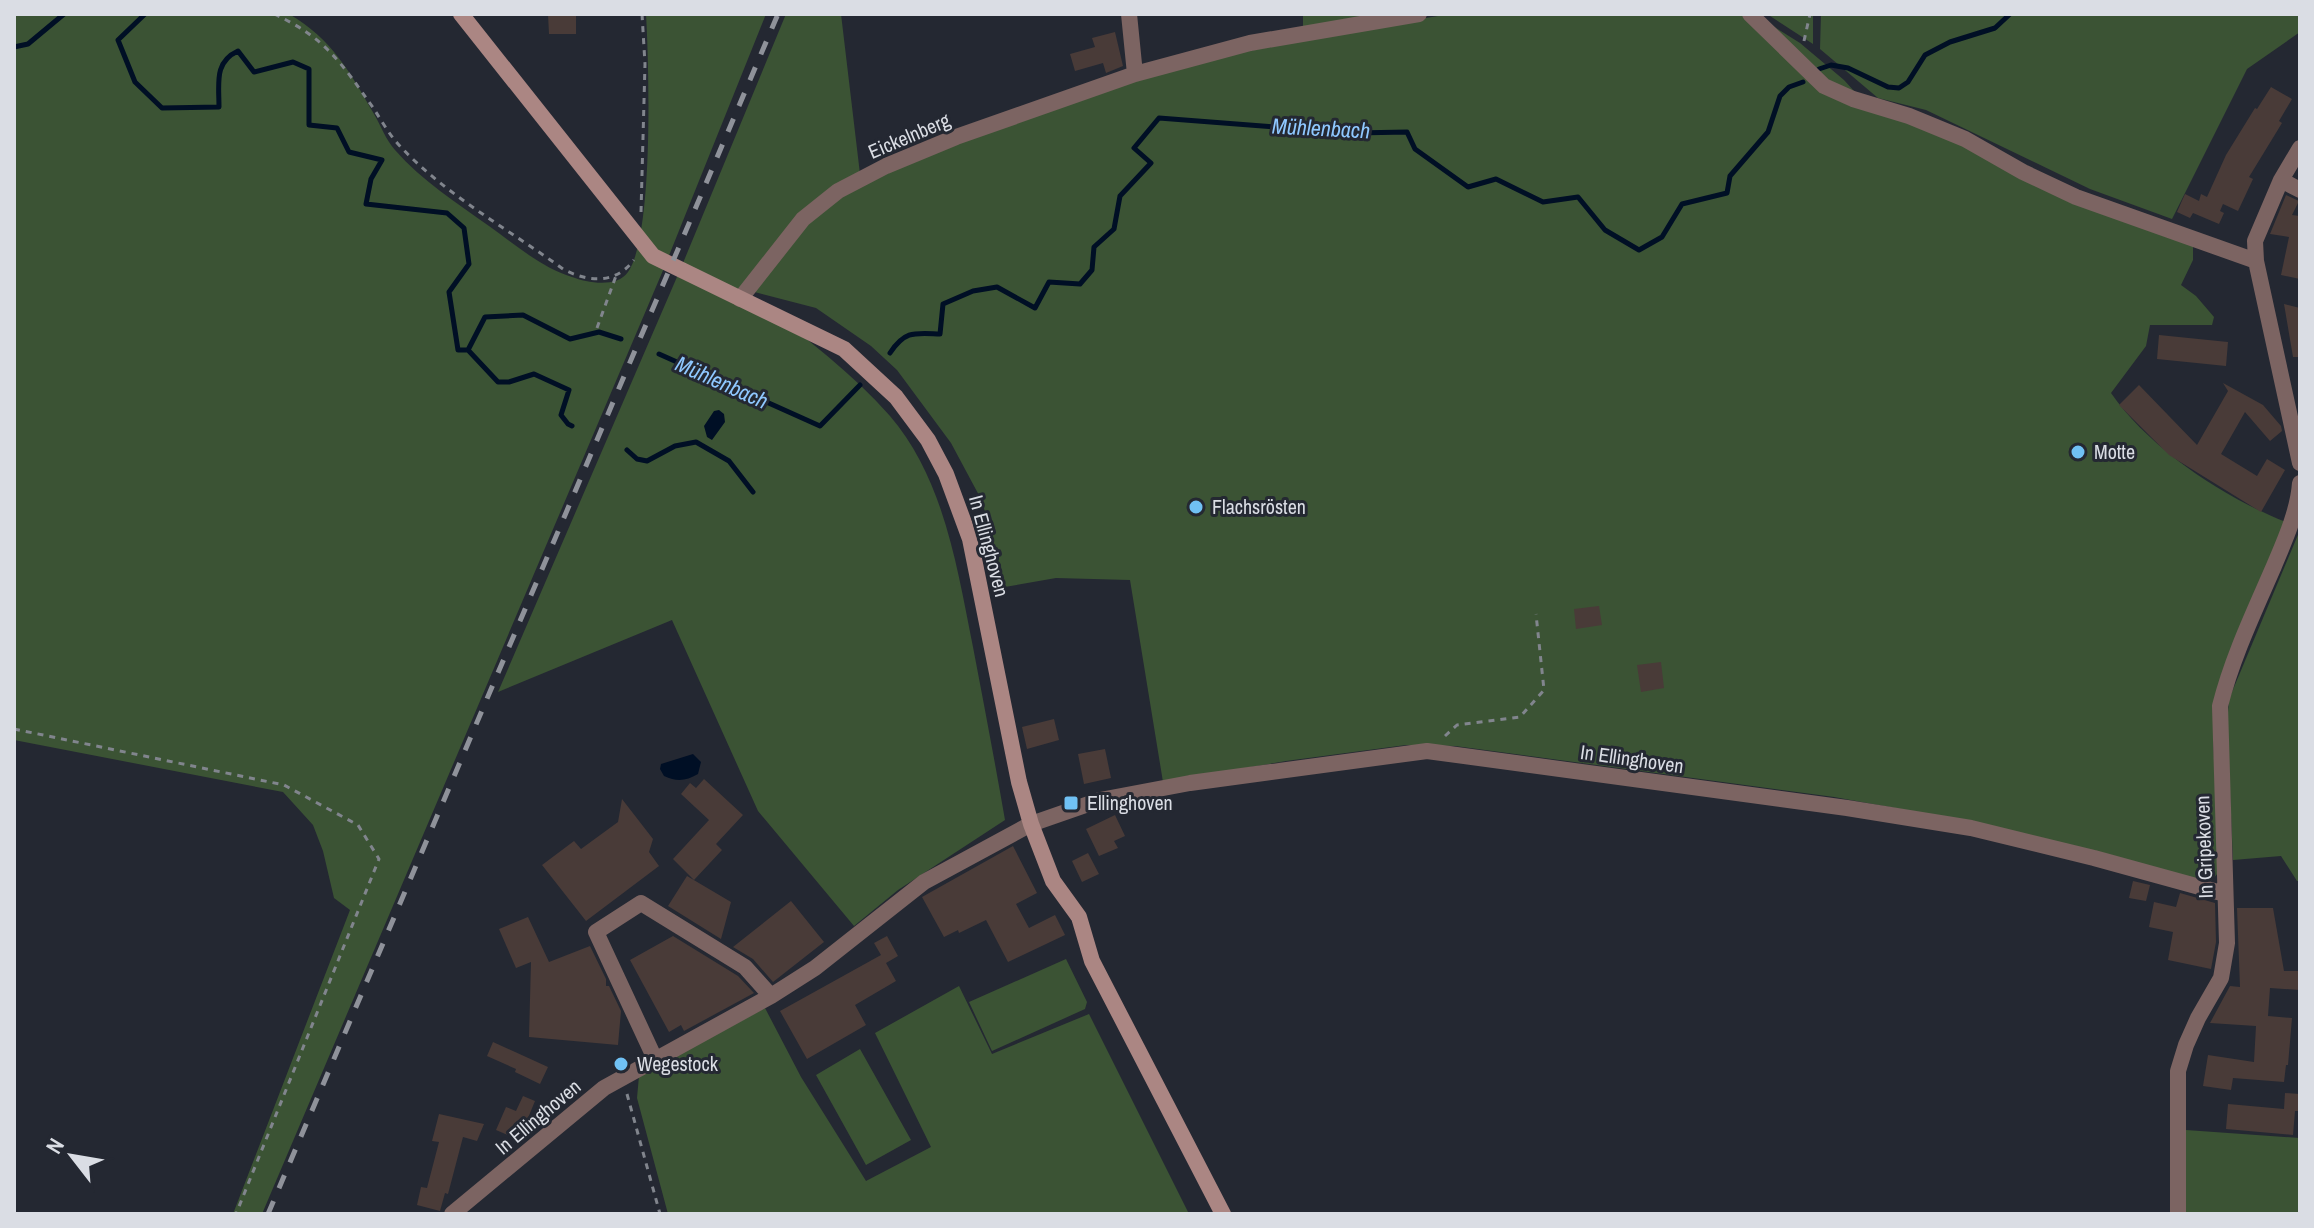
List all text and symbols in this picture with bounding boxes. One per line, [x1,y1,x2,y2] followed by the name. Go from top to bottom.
[864,106,954,165] street label: Eickelnberg
[1271,110,1371,146] water label: Mühlenbach
[671,348,773,416] water label: Mühlenbach
[2094,438,2135,465] place label: Motte
[2069,443,2087,461] marker: Motte
[963,492,1016,600] street label: In Ellinghoven
[1212,493,1306,520] place label: Flachsrösten
[1187,498,1205,516] marker: Flachsrösten
[1579,738,1685,779] street label: In Ellinghoven
[1087,789,1173,816] place label: Ellinghoven
[1062,794,1080,812] marker: Ellinghoven
[2188,795,2219,899] street label: In Gripekoven
[637,1050,719,1077] place label: Wegestock
[612,1055,630,1073] marker: Wegestock
[489,1073,586,1160] street label: In Ellinghoven
[32,1116,112,1196] north arrow
[39,1132,71,1159] text: N

